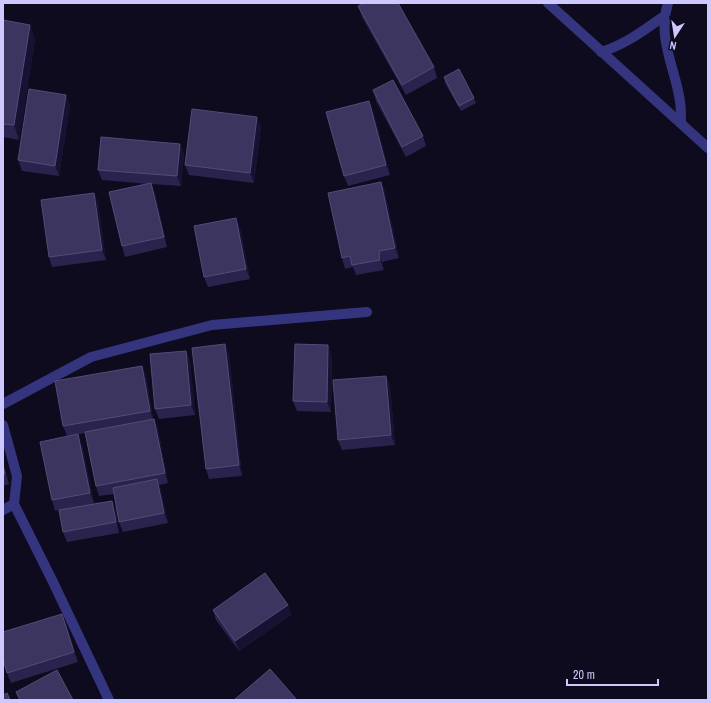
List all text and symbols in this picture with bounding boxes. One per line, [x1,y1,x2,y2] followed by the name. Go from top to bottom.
[655,16,695,56] north arrow
[668,38,678,53] text: N
[567,661,658,687] scale bar
[573,667,595,683] text: 20 m

